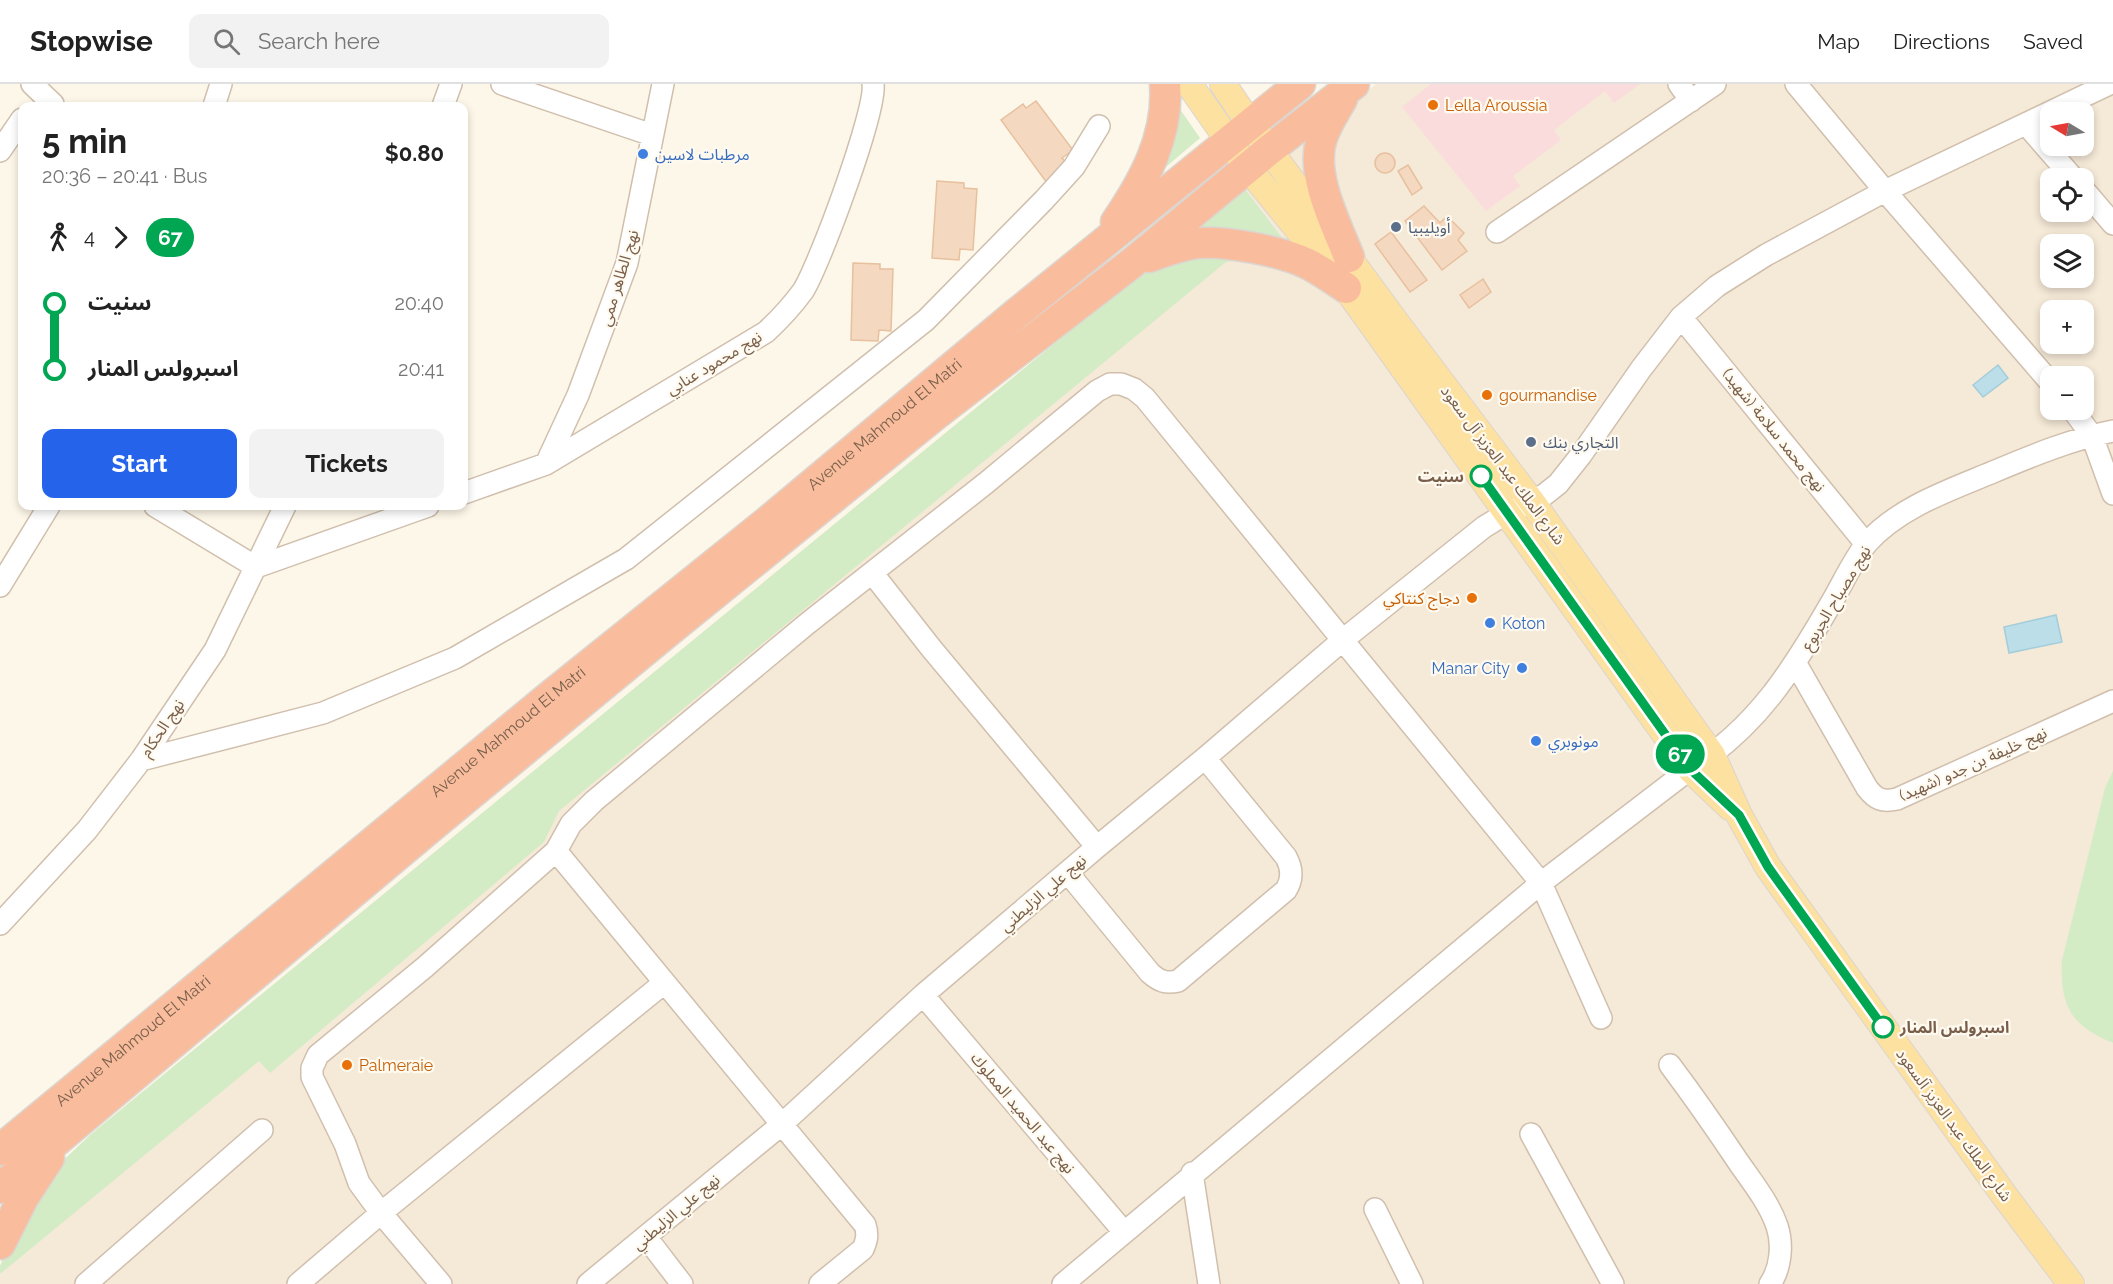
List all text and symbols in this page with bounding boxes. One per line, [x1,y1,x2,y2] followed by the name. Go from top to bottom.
[189,14,609,68] search box
[30,25,153,58] text: Stopwise
[210,25,243,58] icon: search
[258,28,380,54] text: Search here
[1817,29,1860,54] text: Map
[1893,29,1990,54] text: Directions
[2023,29,2083,54] text: Saved
[1445,96,1547,115] place label: Lella Aroussia
[1426,98,1440,112] marker: Lella Aroussia
[2040,102,2094,156] north arrow
[2040,102,2094,420] map controls
[42,122,127,161] text: 5 min
[385,140,444,166] text: $0.80
[655,145,750,164] place label: مرطبات لاسين
[636,147,650,161] marker: مرطبات لاسين
[42,164,208,188] text: 20:36 – 20:41 · Bus
[2040,168,2094,222] button: locate
[1408,217,1451,237] place label: أويليبيا
[1389,220,1403,234] marker: أويليبيا
[42,221,75,254] icon: walk
[104,221,137,254] icon: forward
[84,225,95,249] text: 4
[158,225,182,250] text: 67
[595,227,646,329] street label: نهج الطاهر ممي
[2040,234,2094,288] button: layers
[88,289,151,315] text: سنيت
[394,291,444,315] text: 20:40
[2040,300,2094,354] button: +
[663,327,767,402] street label: نهج محمود عنابي
[803,354,965,494] street label: Avenue Mahmoud El Matri
[88,355,238,381] text: اسبرولس المنار
[398,357,444,381] text: 20:41
[1716,364,1830,497] street label: نهج محمد سلامة (شهيد)
[2040,366,2094,420] button: −
[1434,382,1569,550] street label: شارع الملك عبد العزيز آل سعود
[1499,386,1597,405] place label: gourmandise
[1480,388,1494,402] marker: gourmandise
[42,429,237,498] button: Start
[249,429,444,498] button: Tickets
[1543,433,1618,454] place label: التجاري بنك
[1524,435,1538,449] marker: التجاري بنك
[1470,465,1492,487] marker: سنيت
[1418,467,1464,486] place label: سنيت
[1797,542,1877,655] street label: نهج مصباح الجربوع
[1383,589,1460,611] place label: دجاج كنتاكي
[1465,591,1479,605] marker: دجاج كنتاكي
[1502,614,1545,633] place label: Koton
[1483,616,1497,630] marker: Koton
[1431,659,1510,678] place label: Manar City
[1515,661,1529,675] marker: Manar City
[426,662,589,801] street label: Avenue Mahmoud El Matri
[136,696,191,762] street label: نهج الحكام
[1896,723,2051,808] street label: نهج خليفة بن جدو (شهيد)
[1548,732,1599,753] place label: مونوبري
[1529,734,1543,748] marker: مونوبري
[1653,734,1707,774] line badge: 67
[1668,742,1692,767] text: 67
[996,850,1092,938] street label: نهج علي الزليطني
[51,971,214,1110] street label: Avenue Mahmoud El Matri
[1872,1016,1894,1038] marker: اسبرولس المنار
[1899,1018,2009,1037] place label: اسبرولس المنار
[1890,1045,2016,1207] street label: شارع الملك عبد العزيز آلسعود
[965,1049,1079,1179] street label: نهج عبد الحميد المملوك
[359,1056,433,1075] place label: Palmeraie
[340,1058,354,1072] marker: Palmeraie
[628,1170,725,1256] street label: نهج علي الزليطني

